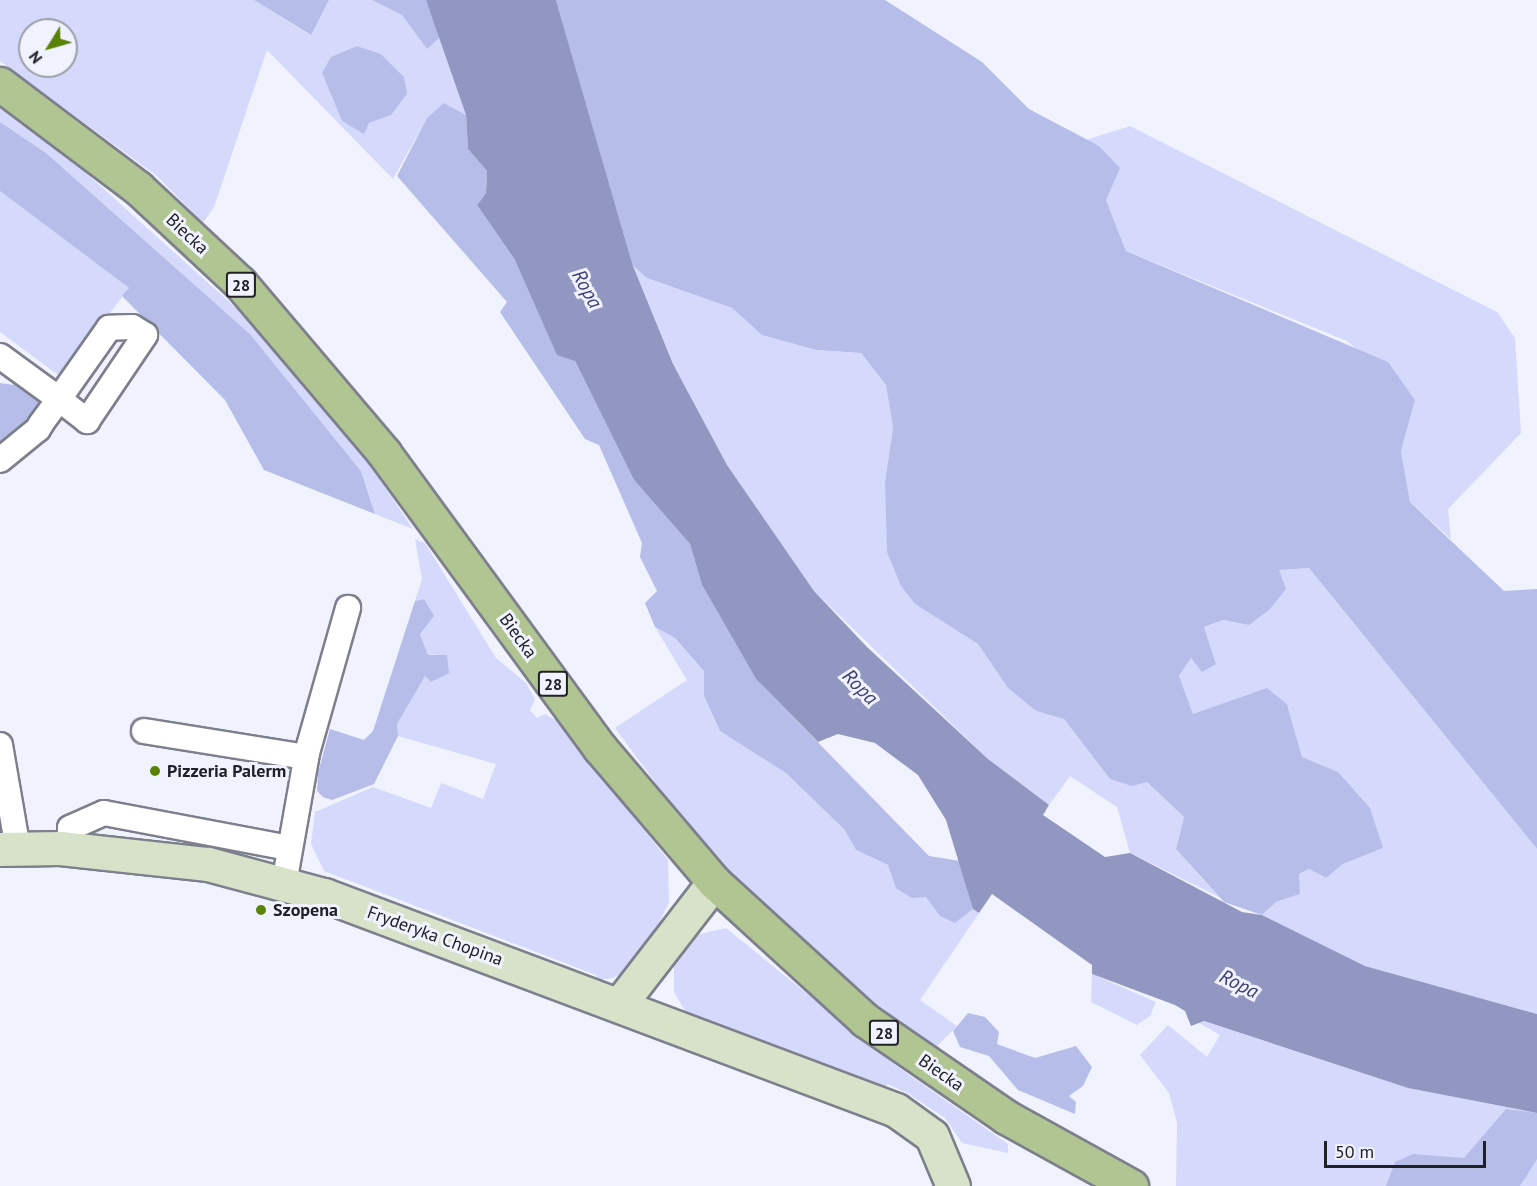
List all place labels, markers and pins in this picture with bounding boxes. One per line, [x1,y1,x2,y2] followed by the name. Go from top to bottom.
[167,760,286,782] place label: Pizzeria Palerm
[148,764,162,778] marker: Pizzeria Palerm
[273,899,338,921] place label: Szopena
[254,903,268,917] marker: Szopena

